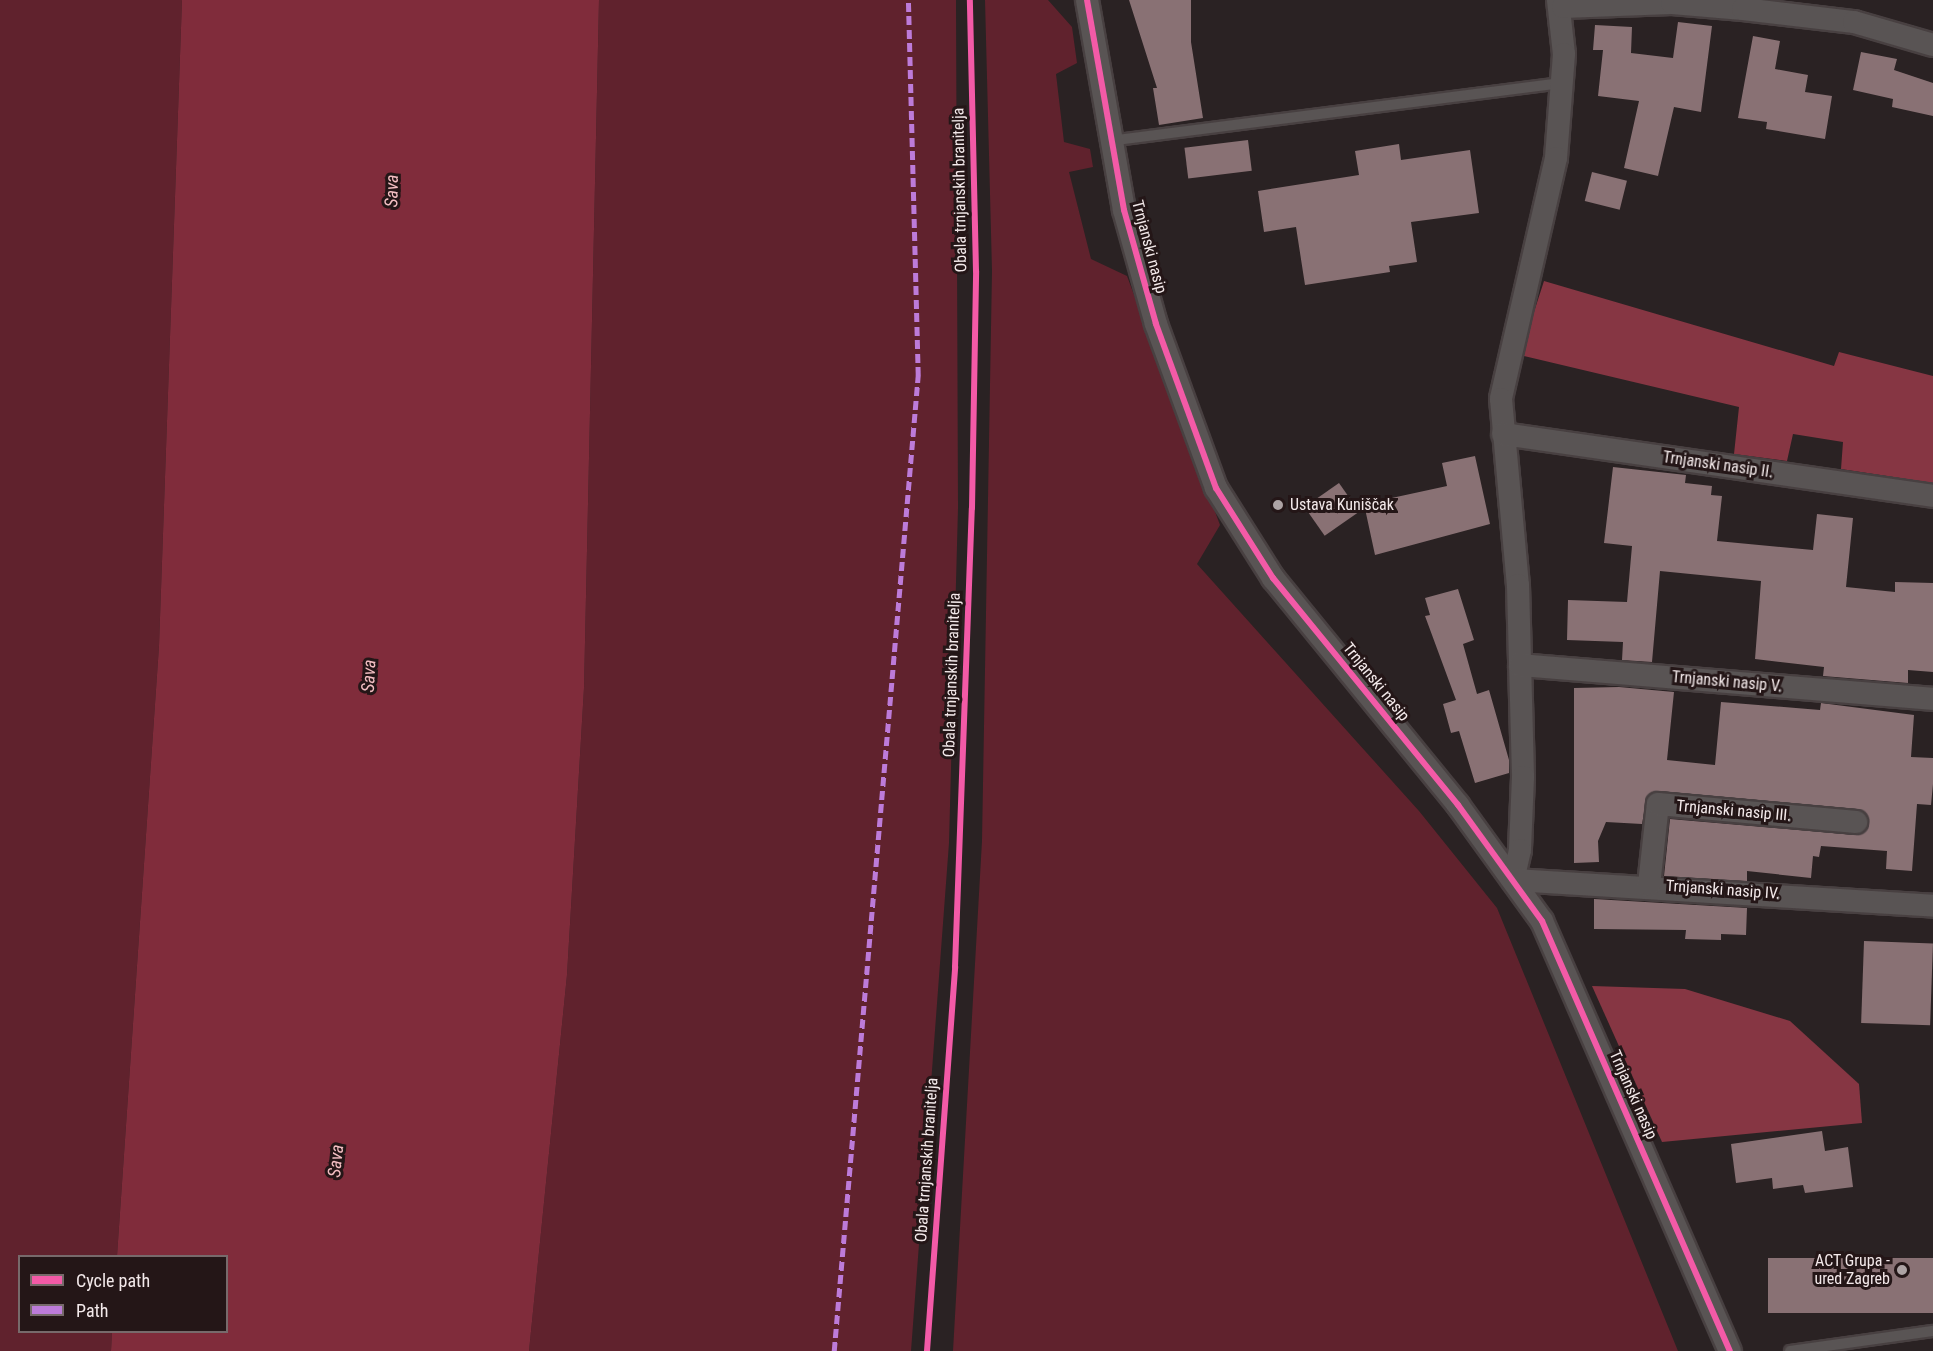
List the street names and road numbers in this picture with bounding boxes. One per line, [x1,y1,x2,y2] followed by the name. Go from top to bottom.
[949,107,971,273] street label: Obala trnjanskih branitelja
[1127,198,1171,296] street label: Trnjanski nasip
[1662,448,1774,482] street label: Trnjanski nasip II.
[940,592,964,758] street label: Obala trnjanskih branitelja
[1338,639,1414,725] street label: Trnjanski nasip
[1671,668,1783,696] street label: Trnjanski nasip V.
[1676,796,1792,826] street label: Trnjanski nasip III.
[1665,876,1781,904] street label: Trnjanski nasip IV.
[1605,1047,1661,1143] street label: Trnjanski nasip
[912,1077,942,1243] street label: Obala trnjanskih branitelja

